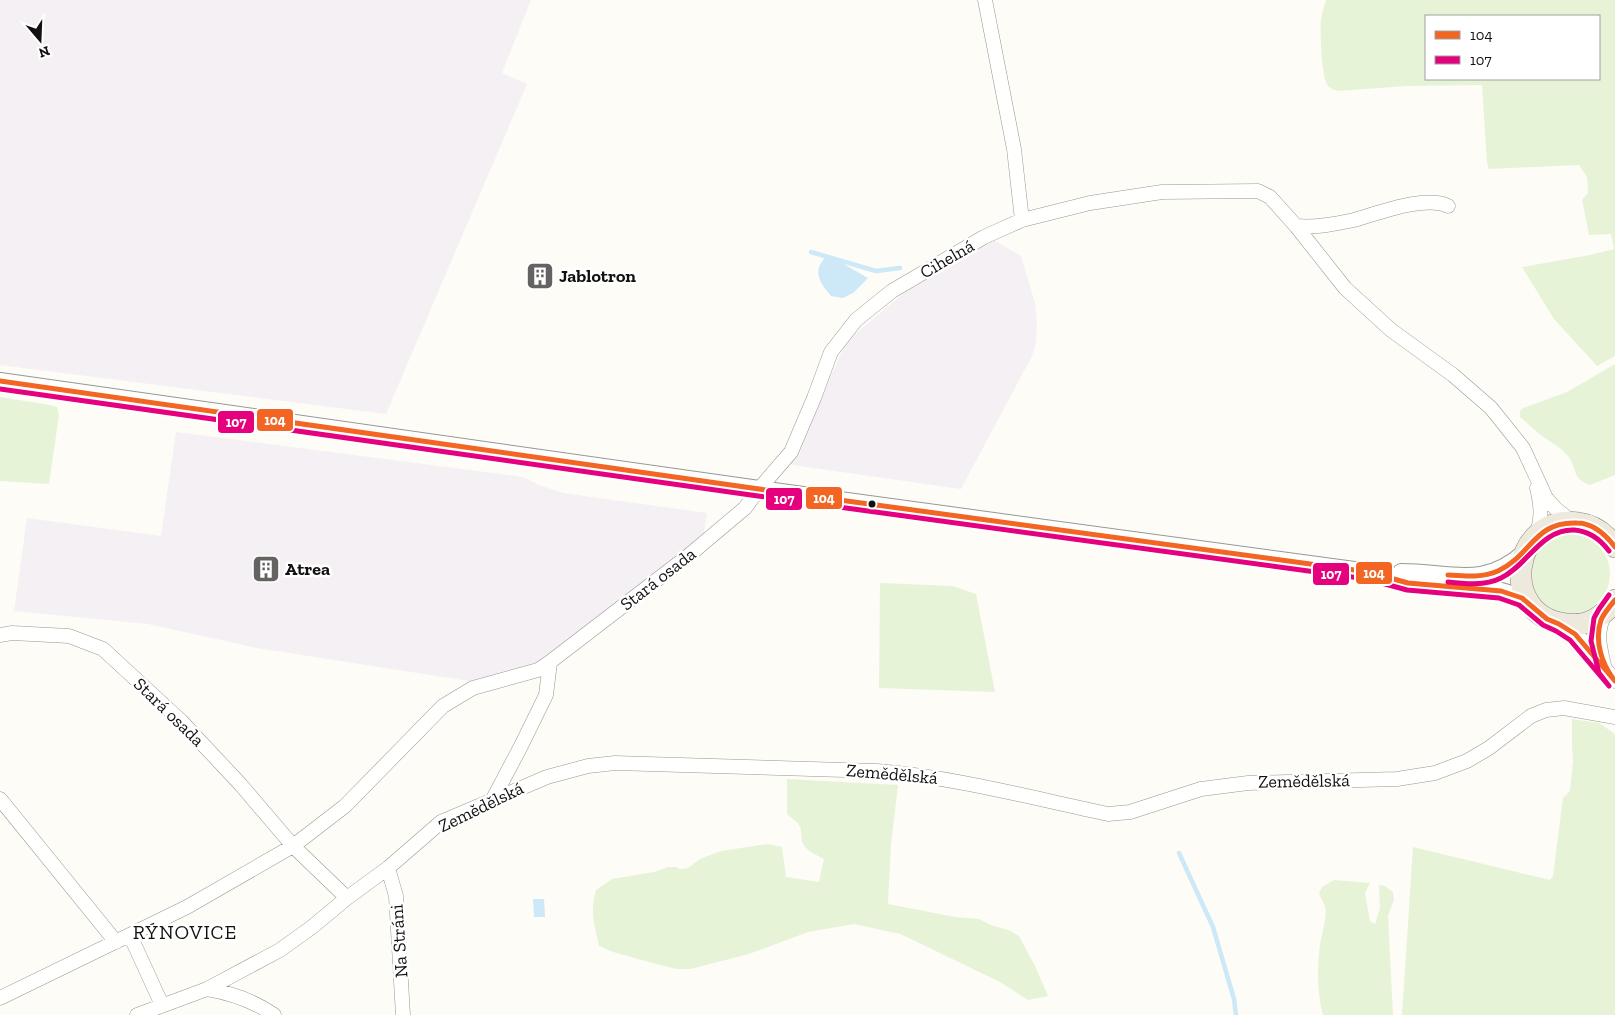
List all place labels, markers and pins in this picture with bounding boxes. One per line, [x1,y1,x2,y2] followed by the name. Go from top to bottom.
[525,261,555,291] building icon: Jablotron
[559,265,636,287] place label: Jablotron
[867,499,877,509] unlabelled marker
[251,554,281,584] building icon: Atrea
[285,558,330,580] place label: Atrea

